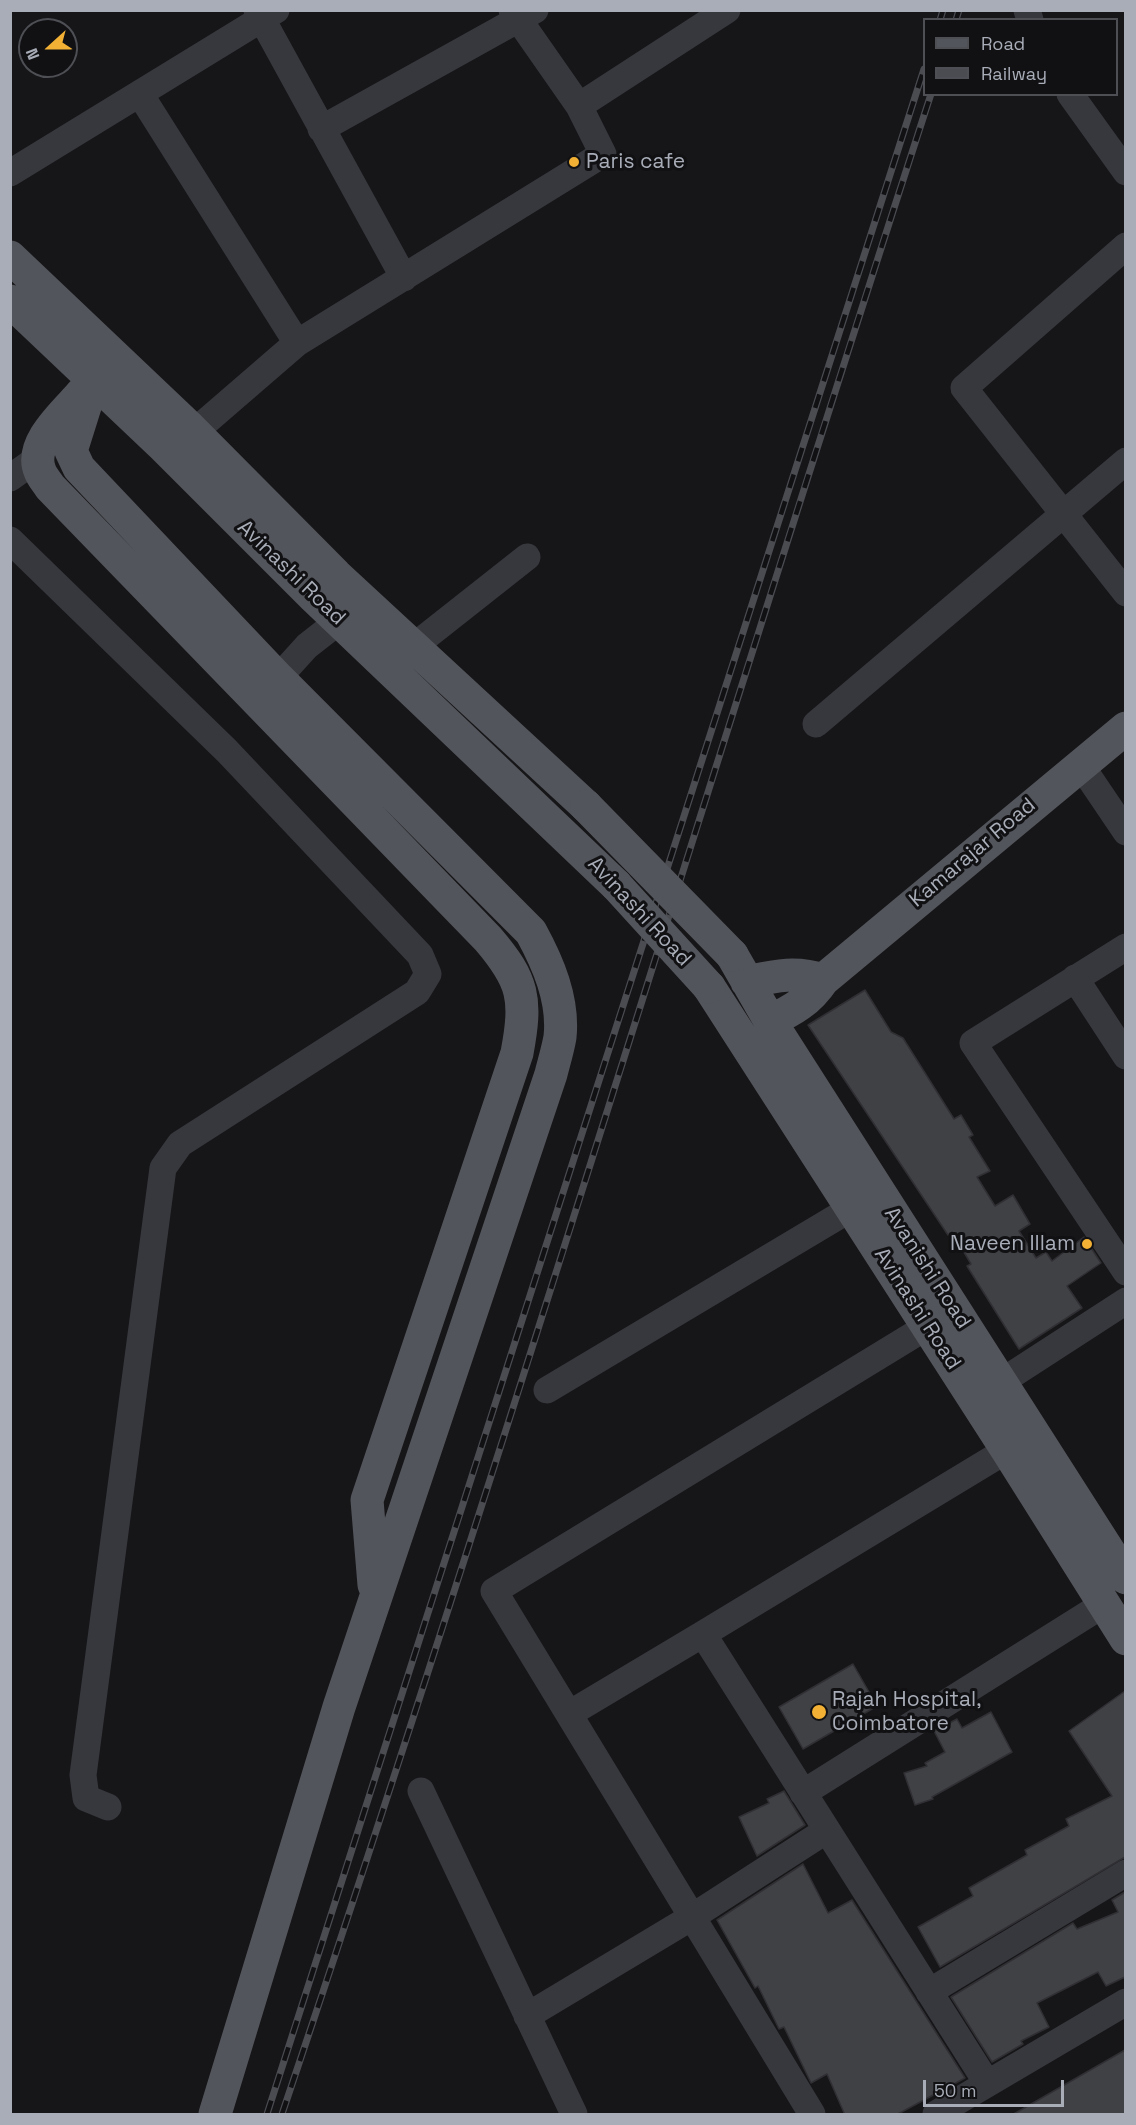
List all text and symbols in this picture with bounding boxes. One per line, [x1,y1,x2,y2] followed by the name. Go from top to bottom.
[18,18,78,78] north arrow
[923,18,1118,96] legend
[981,32,1025,55] text: Road
[21,45,44,63] text: N
[981,62,1047,85] text: Railway
[586,149,685,175] place label: Paris cafe
[567,155,581,169] marker: Paris cafe
[232,515,350,631] street label: Avinashi Road
[905,793,1041,913] street label: Kamarajar Road
[582,852,696,972] street label: Avinashi Road
[878,1202,976,1334] street label: Avanishi Road
[950,1231,1075,1257] place label: Naveen Illam
[1080,1237,1094,1251] marker: Naveen Illam
[868,1243,966,1375] street label: Avinashi Road
[832,1687,981,1737] place label: Rajah Hospital, Coimbatore
[810,1703,828,1721] marker: Rajah Hospital, Coimbatore
[926,2068,1067,2106] scale bar
[934,2079,976,2102] text: 50 m

